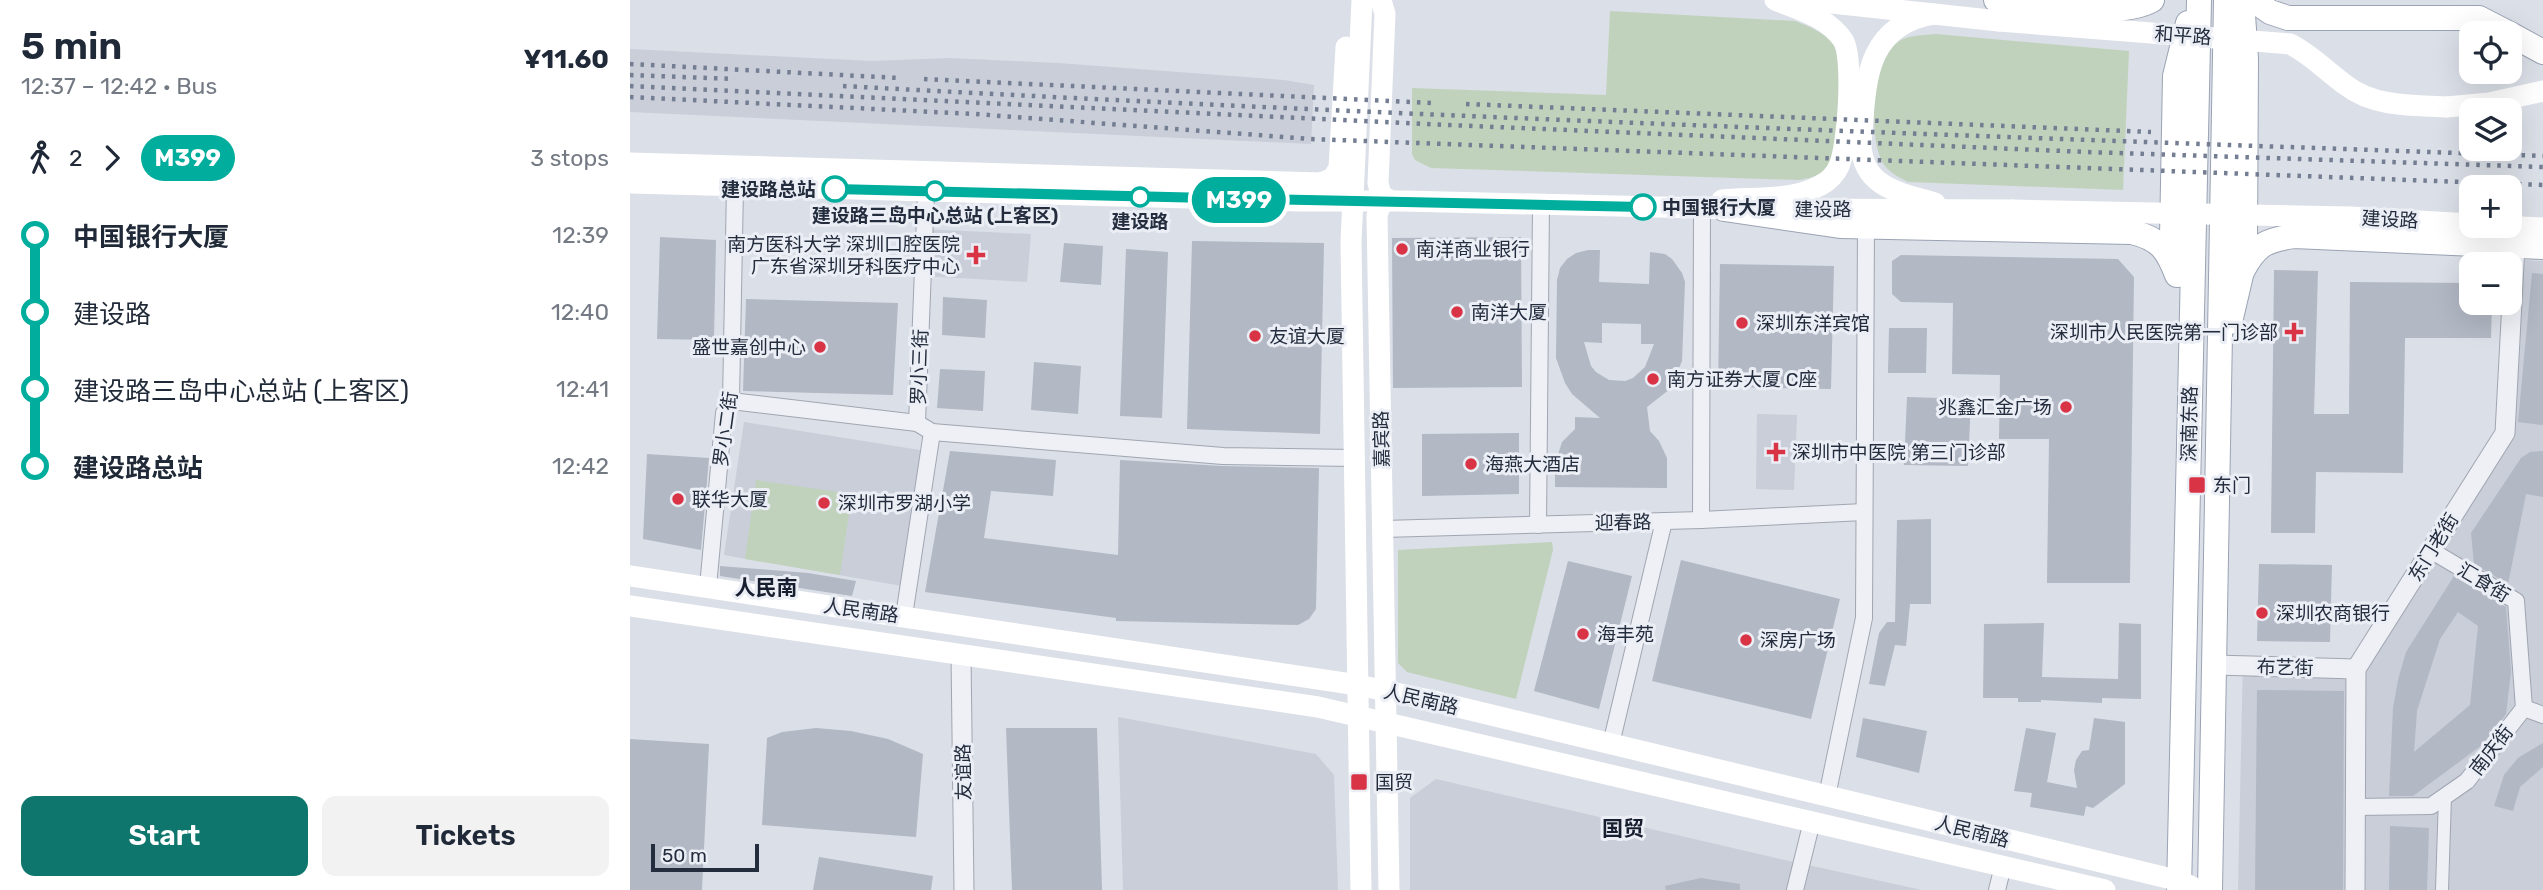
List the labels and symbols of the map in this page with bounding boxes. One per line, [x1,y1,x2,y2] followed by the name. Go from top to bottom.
[2154,22,2212,49] street label: 和平路
[822,176,848,202] marker: 建设路总站
[1190,177,1288,223] line badge: M399
[721,178,816,201] place label: 建设路总站
[925,181,945,201] marker: 建设路三岛中心总站 (上客区)
[1130,187,1150,207] marker: 建设路
[1630,194,1656,220] marker: 中国银行大厦
[1662,196,1776,219] place label: 中国银行大厦
[1794,198,1852,221] street label: 建设路
[812,204,1058,227] place label: 建设路三岛中心总站 (上客区)
[2361,207,2419,232] street label: 建设路
[1111,210,1169,233] place label: 建设路
[727,233,960,278] place label: 南方医科大学 深圳口腔医院 广东省深圳牙科医疗中心
[1416,238,1530,261] place label: 南洋商业银行
[1394,241,1410,257] marker: 南洋商业银行
[966,245,986,265] marker: 南方医科大学 深圳口腔医院 广东省深圳牙科医疗中心
[1471,301,1547,324] place label: 南洋大厦
[1449,304,1465,320] marker: 南洋大厦
[1756,312,1870,335] place label: 深圳东洋宾馆
[1734,315,1750,331] marker: 深圳东洋宾馆
[2050,321,2278,344] place label: 深圳市人民医院第一门诊部
[2284,322,2304,342] marker: 深圳市人民医院第一门诊部
[1269,325,1345,348] place label: 友谊大厦
[1247,328,1263,344] marker: 友谊大厦
[907,329,932,405] street label: 罗小三街
[692,336,806,359] place label: 盛世嘉创中心
[812,339,828,355] marker: 盛世嘉创中心
[1667,368,1817,391] place label: 南方证券大厦 C座
[1645,371,1661,387] marker: 南方证券大厦 C座
[2177,386,2202,462] street label: 深南东路
[709,390,742,468] street label: 罗小二街
[1938,396,2052,419] place label: 兆鑫汇金广场
[2058,399,2074,415] marker: 兆鑫汇金广场
[1370,410,1393,468] street label: 嘉宾路
[1792,441,2006,464] place label: 深圳市中医院 第三门诊部
[1766,442,1786,462] marker: 深圳市中医院 第三门诊部
[1485,453,1580,476] place label: 海燕大酒店
[1463,456,1479,472] marker: 海燕大酒店
[2213,474,2251,497] place label: 东门
[2187,475,2207,495] marker: 东门
[692,488,768,511] place label: 联华大厦
[670,491,686,507] marker: 联华大厦
[838,492,971,515] place label: 深圳市罗湖小学
[816,495,832,511] marker: 深圳市罗湖小学
[2404,509,2463,586] street label: 东门老街
[1594,511,1652,534] street label: 迎春路
[2453,558,2514,607] street label: 汇食街
[735,575,798,600] district label: 人民南
[822,594,900,627] street label: 人民南路
[2276,602,2390,625] place label: 深圳农商银行
[2254,605,2270,621] marker: 深圳农商银行
[1597,623,1654,646] place label: 海丰苑
[1575,626,1591,642] marker: 海丰苑
[1760,629,1836,652] place label: 深房广场
[1738,632,1754,648] marker: 深房广场
[2256,656,2314,679] street label: 布艺街
[1381,680,1461,719] street label: 人民南路
[2465,721,2518,780] street label: 南庆街
[952,743,975,801] street label: 友谊路
[1375,771,1413,794] place label: 国贸
[1349,772,1369,792] marker: 国贸
[1932,811,2012,852] street label: 人民南路
[1602,816,1644,841] district label: 国贸
[651,841,760,873] scale bar

